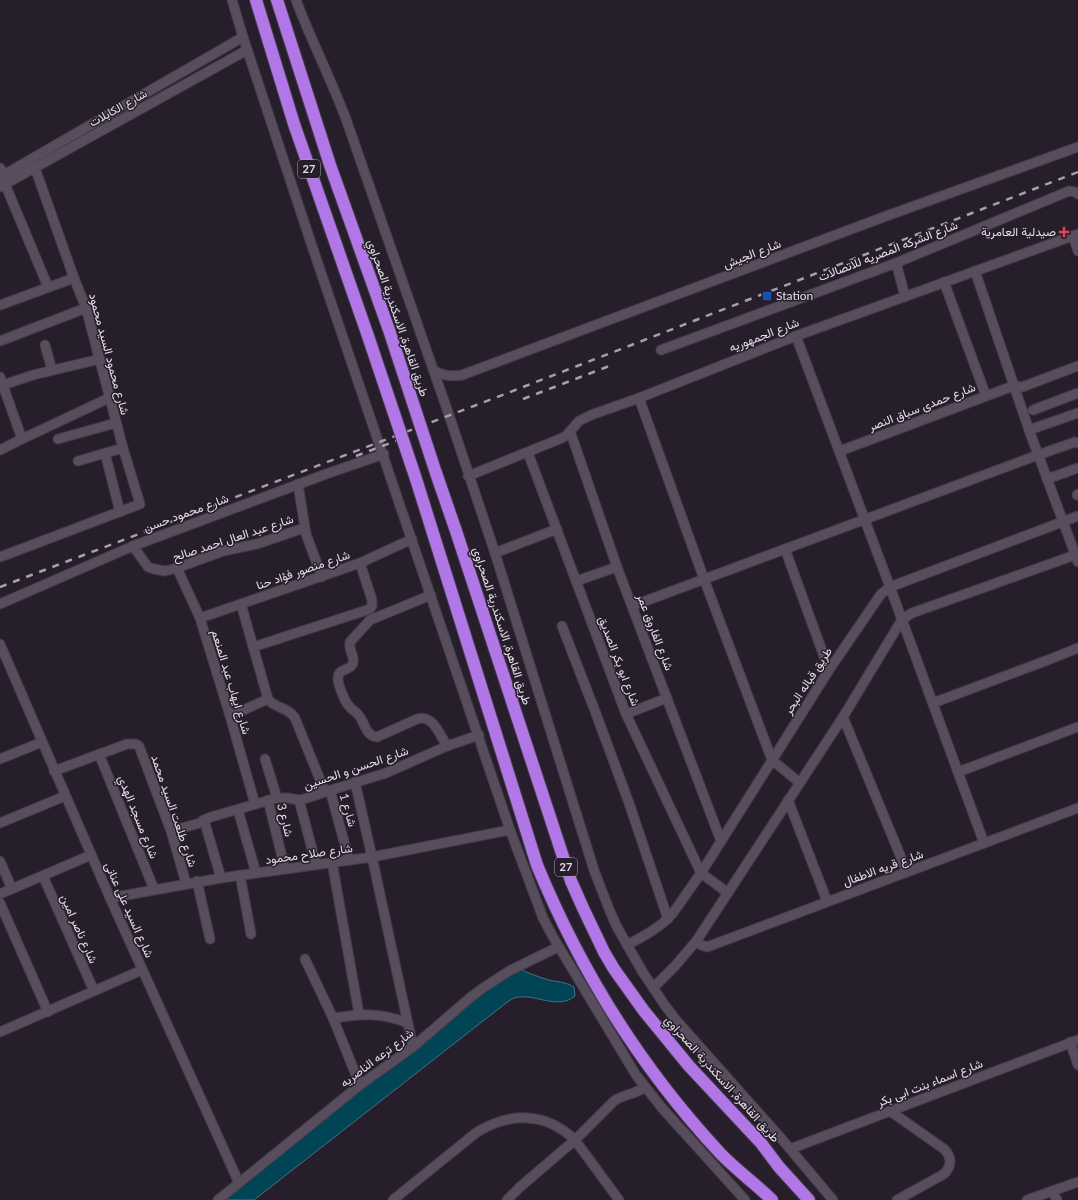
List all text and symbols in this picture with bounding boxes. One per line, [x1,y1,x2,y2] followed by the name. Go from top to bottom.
[86,85,150,131] street label: شارع الكابلات
[298,160,320,178] road number: 27
[816,217,960,286] street label: شارع الشركه المصريه للاتصالات
[981,224,1056,240] place label: صيدلية العامرية
[1059,227,1069,237] marker: صيدلية العامرية
[721,236,784,273] street label: شارع الجيش
[362,237,433,400] street label: طريق القاهرة, الاسكندرية الصحراوي
[776,288,813,303] place label: Station
[761,290,773,302] marker: Station
[84,291,133,417] street label: شارع محمود السيد محمود
[727,314,802,357] street label: شارع الجمهوريه
[865,379,978,436] street label: شارع حمدى سباق النصر
[141,490,231,537] street label: شارع محمود حسن
[171,511,296,566] street label: شارع عبد العال احمد صالح
[467,545,535,708] street label: طريق القاهرة, الاسكندرية الصحراوي
[254,546,352,594] street label: شارع منصور فؤاد حنا
[632,590,677,673] street label: شارع الفاروق عمر
[594,614,644,709] street label: شارع ابو بكر الصديق
[207,628,255,737] street label: شارع ايهاب عبد المنعم
[780,644,836,719] street label: طريق قباله البحر
[301,743,411,794] street label: شارع الحسن و الحسين
[146,753,201,870] street label: شارع طلعت السيد محمد
[112,773,162,862] street label: شارع مسجد الهدي
[335,791,360,829] street label: شارع 1
[272,801,297,839] street label: شارع 3
[264,840,354,869] street label: شارع صلاح محمود
[841,846,926,891] street label: شارع قريه الاطفال
[555,858,577,876] road number: 27
[100,860,157,961] street label: شارع السيد على عنانى
[56,892,101,967] street label: شارع ناصر امين
[659,1012,783,1147] street label: طريق القاهرة, الاسكندرية الصحراوي
[337,1025,418,1092] street label: شارع ترعه الناصريه
[874,1055,985,1112] street label: شارع اسماء بنت ابى بكر

